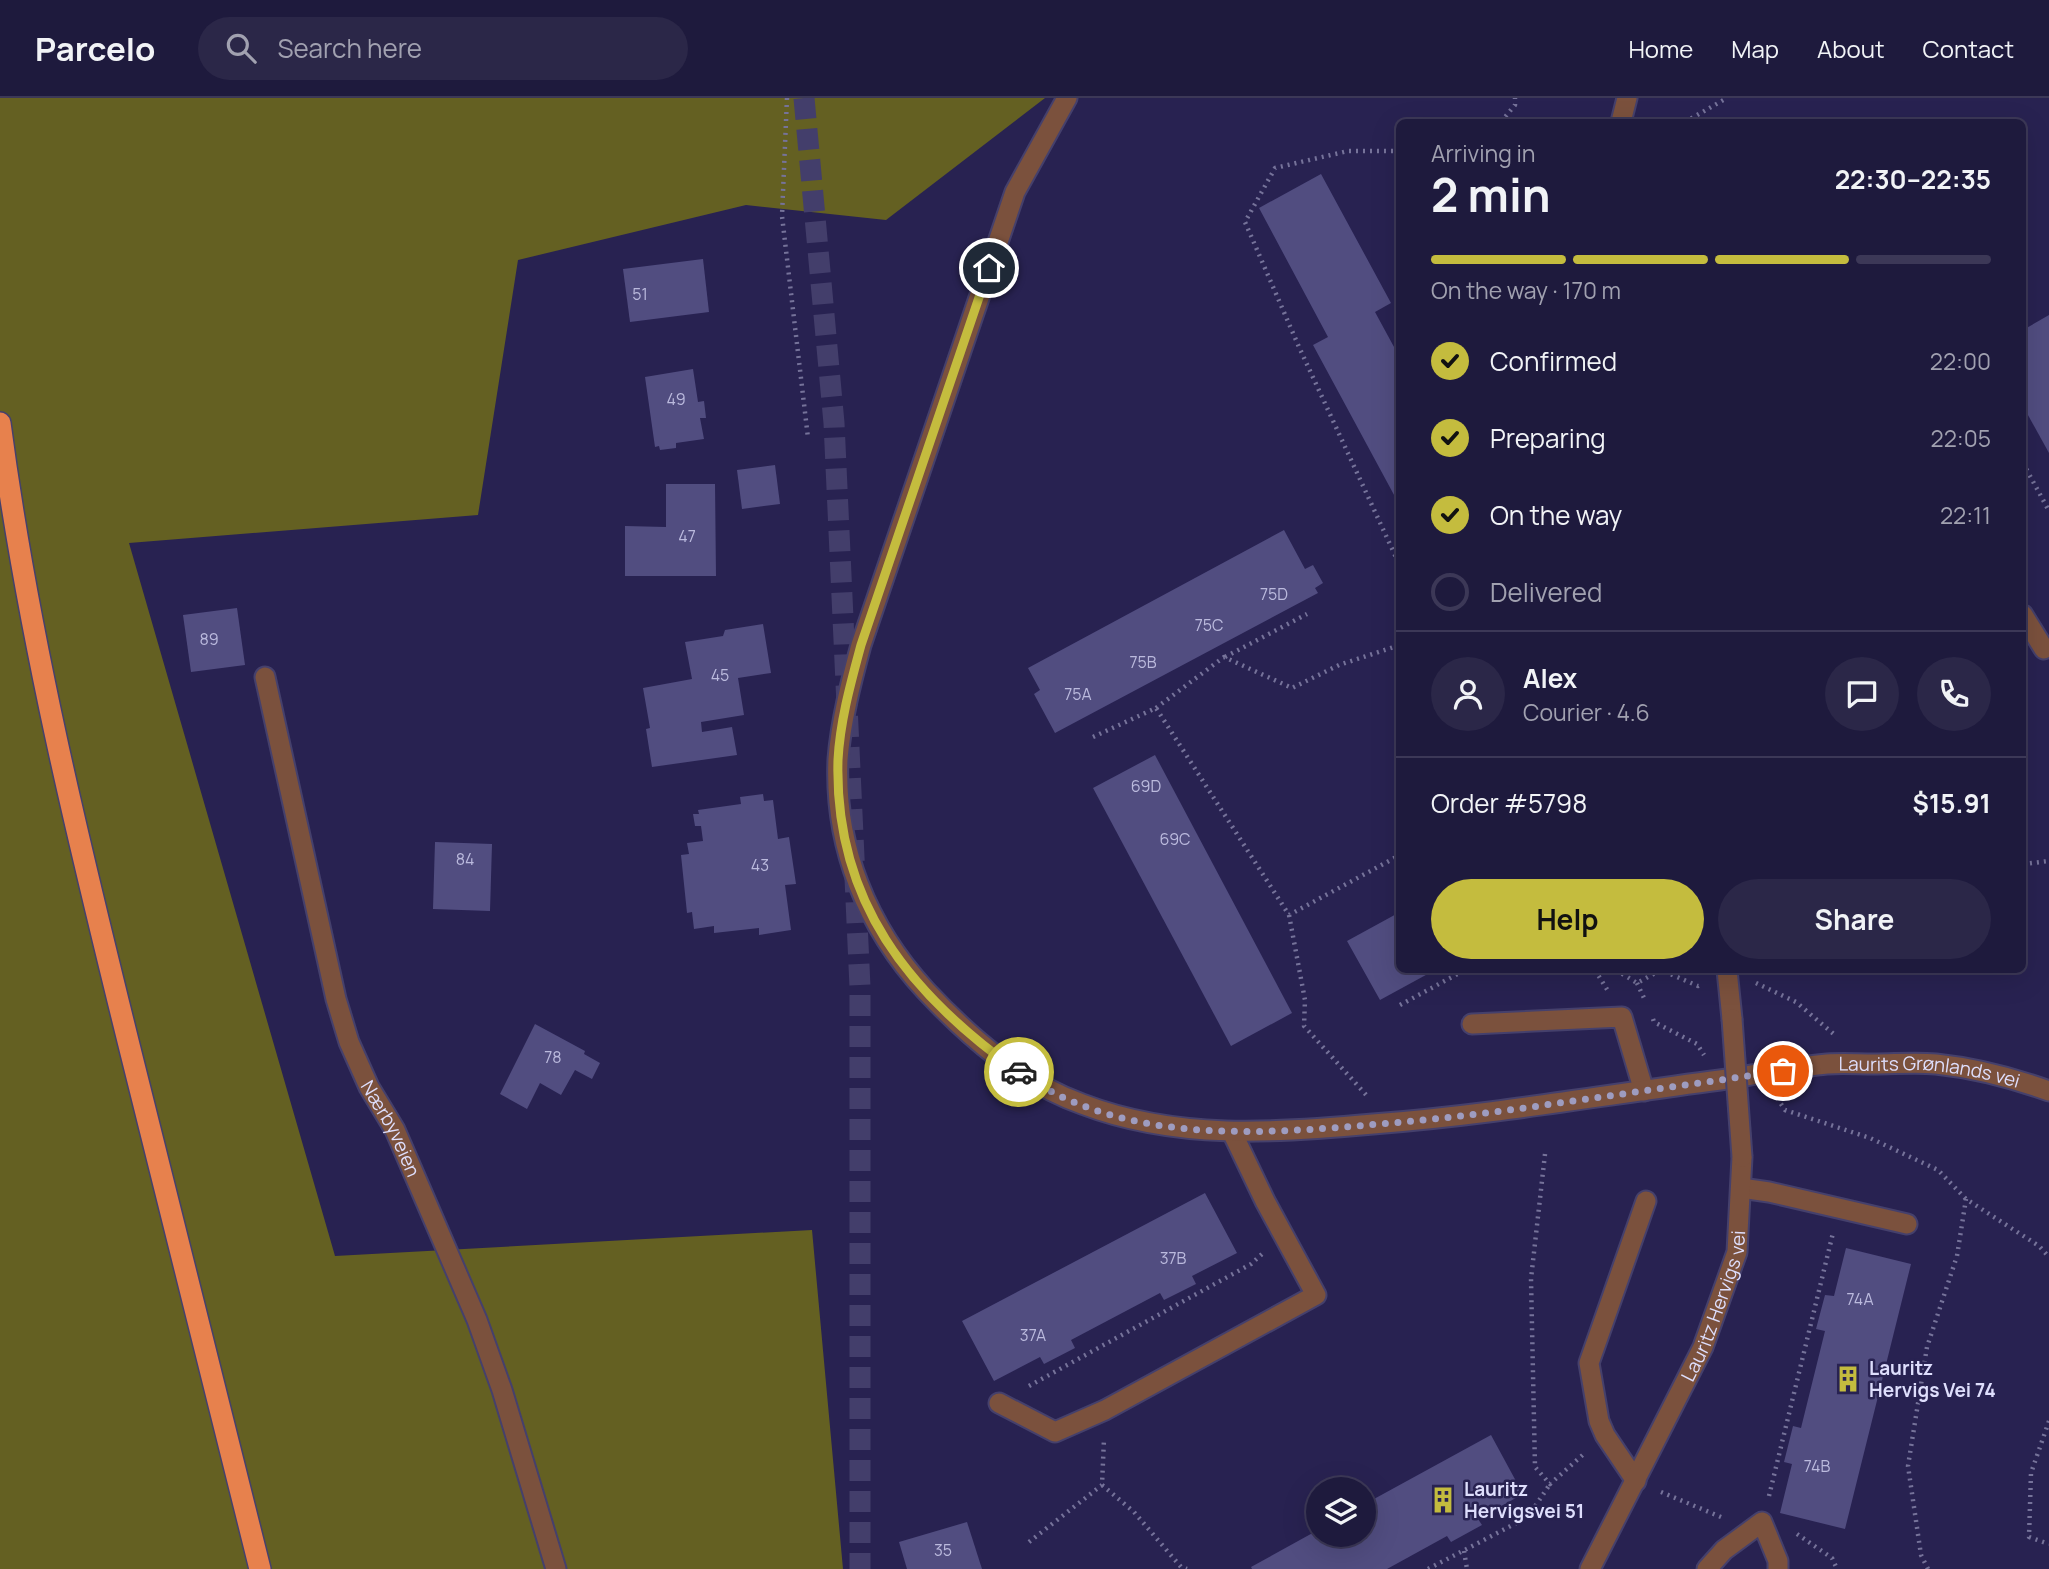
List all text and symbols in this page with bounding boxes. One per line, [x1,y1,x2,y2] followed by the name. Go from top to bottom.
[198,17,688,80] search box
[35,26,156,71] text: Parcelo
[222,29,260,67] icon: search
[278,30,422,66] text: Search here
[1628,32,1693,65] text: Home
[1731,32,1779,65] text: Map
[1817,32,1885,65] text: About
[1923,32,2014,65] text: Contact
[1431,137,1536,169] text: Arriving in
[1835,161,1991,197] text: 22:30–22:35
[1431,163,1551,226] text: 2 min
[959,238,1019,298] pin
[970,249,1008,287] icon: home
[1431,274,1621,306] text: On the way · 170 m
[632,283,648,305] house number: 51
[1431,342,1469,380] icon: check
[1490,343,1617,379] text: Confirmed
[1930,345,1991,377] text: 22:00
[666,388,686,410] house number: 49
[1431,419,1469,457] icon: check
[1490,420,1606,456] text: Preparing
[1931,422,1991,454] text: 22:05
[1431,496,1469,534] icon: check
[1490,497,1622,533] text: On the way
[1940,499,1991,531] text: 22:11
[678,525,696,547] house number: 47
[1490,574,1602,610] text: Delivered
[1260,583,1288,605] house number: 75D
[1195,614,1223,636] house number: 75C
[199,628,219,650] house number: 89
[1129,651,1157,673] house number: 75B
[1431,657,1505,731] button: person
[1825,657,1899,731] button: chat
[1917,657,1991,731] button: phone
[1523,660,1577,696] text: Alex
[711,664,729,686] house number: 45
[1064,683,1092,705] house number: 75A
[1523,696,1650,728] text: Courier · 4.6
[1131,775,1161,797] house number: 69D
[1431,785,1587,821] text: Order #5798
[1913,785,1991,821] text: $15.91
[1159,828,1191,850] house number: 69C
[456,848,474,870] house number: 84
[751,854,769,876] house number: 43
[1431,879,1704,959] button: Help
[1718,879,1991,959] button: Share
[984,1037,1054,1107] courier
[1753,1041,1813,1101] pin
[544,1046,562,1068] house number: 78
[1838,1050,2023,1094] street label: Laurits Grønlands vei
[1764,1052,1802,1090] icon: bag
[1000,1053,1038,1091] icon: car
[355,1075,427,1181] street label: Nærbyveien
[1675,1230,1751,1386] street label: Lauritz Hervigs vei
[1160,1247,1187,1269] house number: 37B
[1846,1288,1874,1310] house number: 74A
[1020,1324,1046,1346] house number: 37A
[1869,1355,1996,1403] place label: Lauritz Hervigs Vei 74
[1833,1364,1863,1394] building icon: Lauritz Hervigs Vei 74
[1804,1455,1831,1477] house number: 74B
[1464,1476,1584,1524] place label: Lauritz Hervigsvei 51
[1306,1477,1376,1547] map controls
[1306,1477,1376,1547] button: layers
[1428,1485,1458,1515] building icon: Lauritz Hervigsvei 51
[934,1539,952,1561] house number: 35

